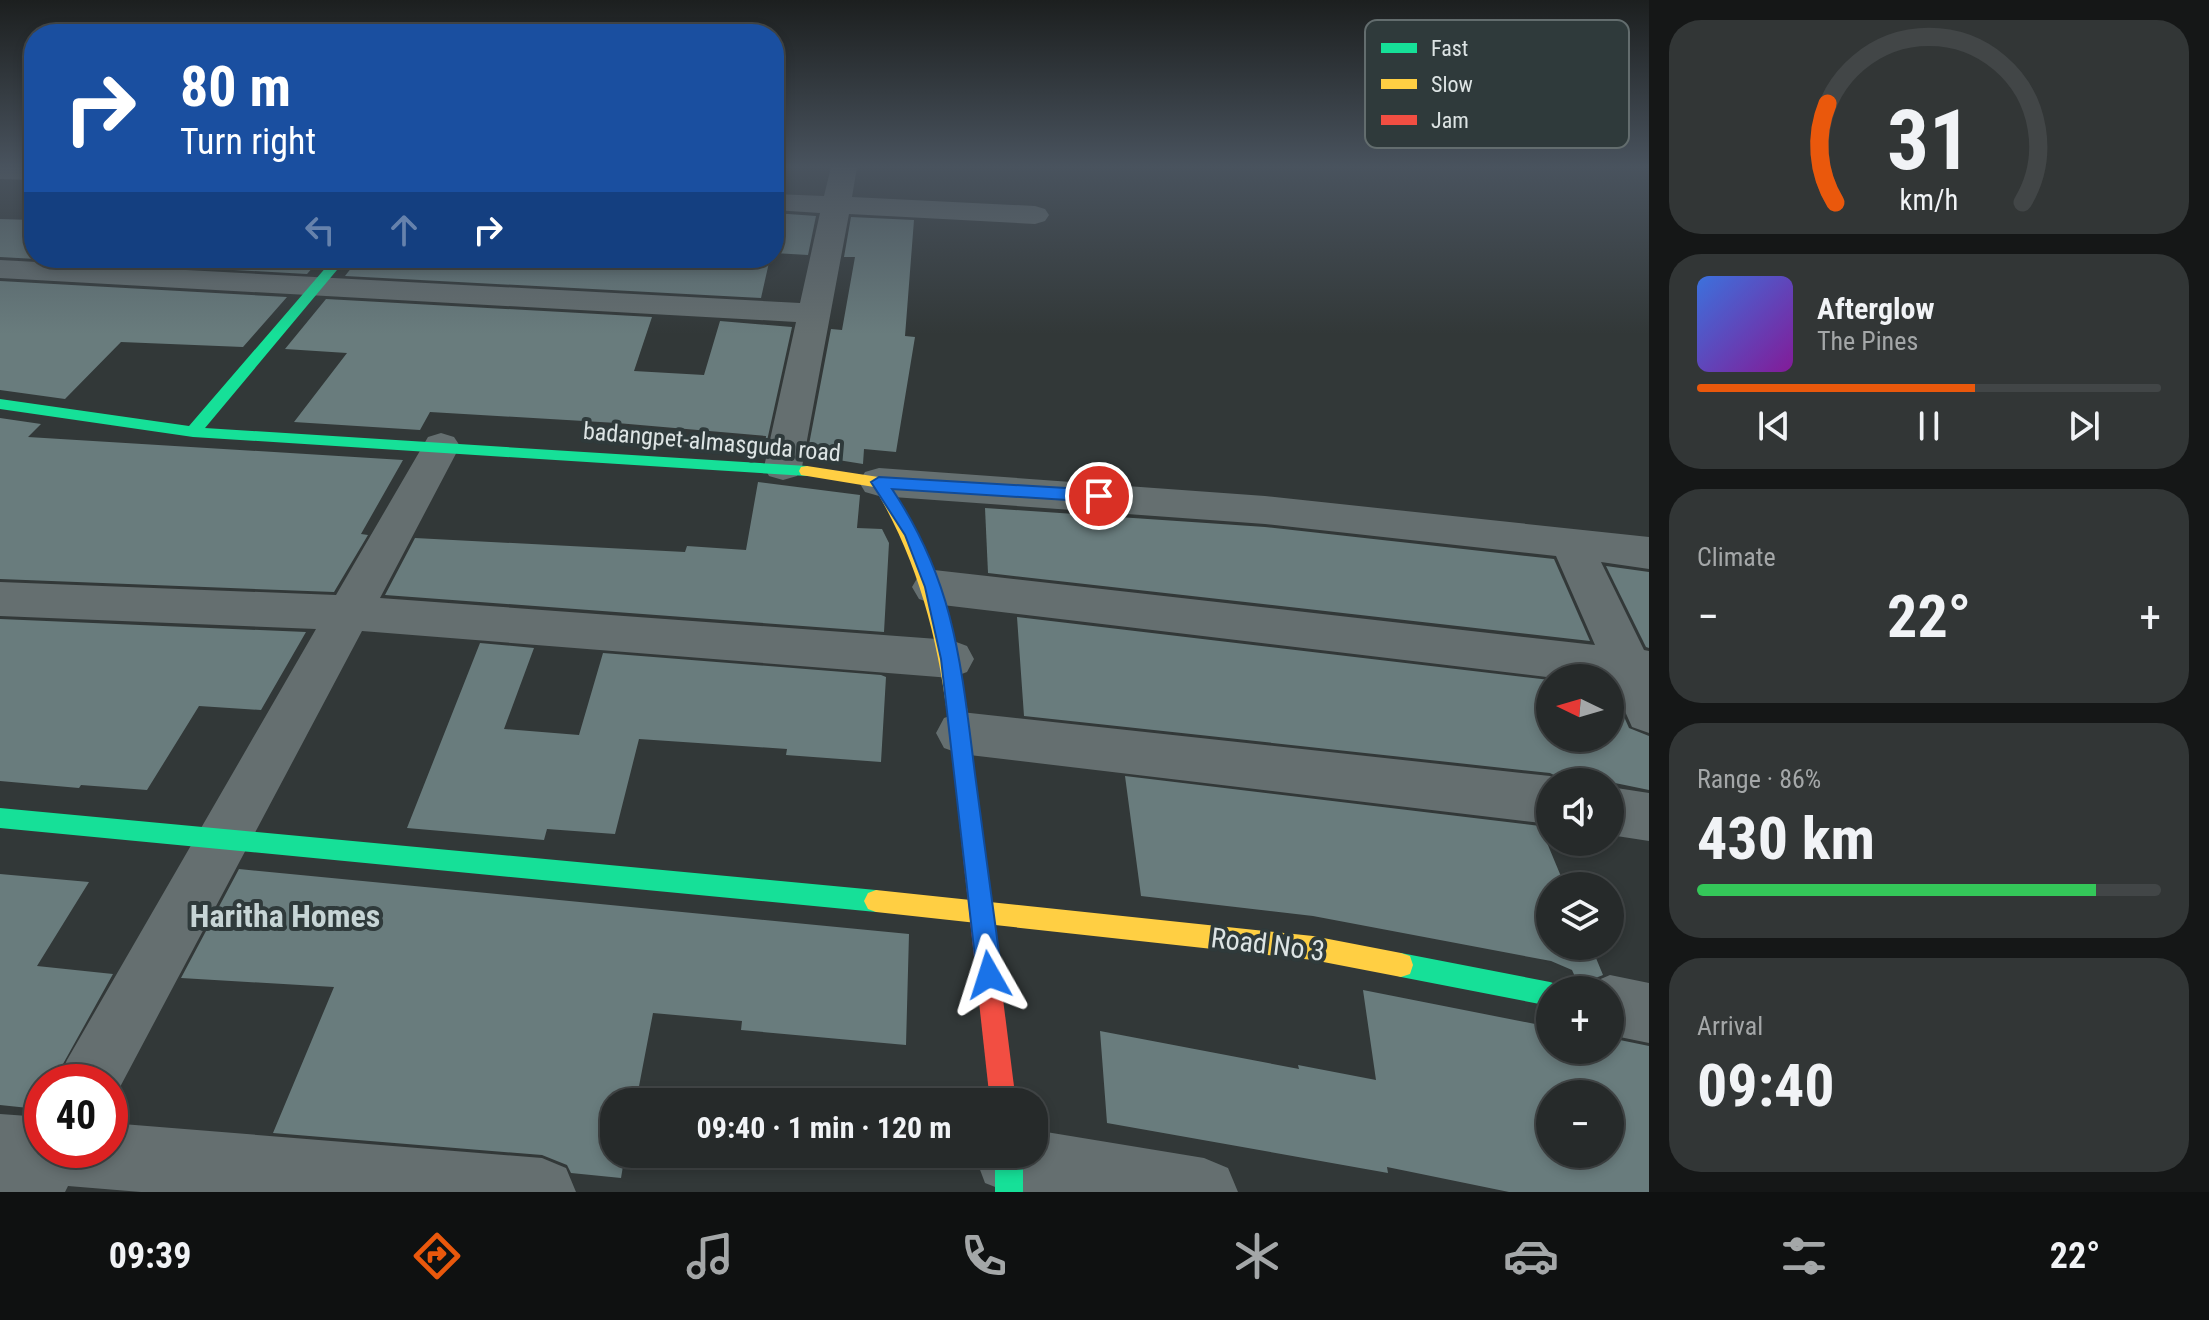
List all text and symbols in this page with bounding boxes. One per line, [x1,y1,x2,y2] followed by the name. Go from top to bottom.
[1365,20,1629,148] legend
[1431,36,1468,61] text: Fast
[180,54,291,120] text: 80 m
[48,56,152,160] icon: right
[1431,72,1473,97] text: Slow
[1887,92,1971,189] text: 31
[1431,108,1469,133] text: Jam
[180,121,316,163] text: Turn right
[1900,183,1958,217] text: km/h
[298,208,342,252] icon: left
[382,208,426,252] icon: ahead
[466,208,510,252] icon: right
[1817,291,1935,326] text: Afterglow
[1817,326,1918,356] text: The Pines
[1752,404,1796,448] icon: previous
[1907,404,1951,448] icon: pause
[2062,404,2106,448] icon: next
[582,417,842,467] street label: badangpet-almasguda road
[1065,462,1133,530] pin
[1077,474,1121,518] icon: arrive
[1697,542,1776,572] text: Climate
[1887,581,1971,652] text: 22°
[1697,591,1719,643] text: −
[2139,591,2161,643] text: +
[1536,664,1624,752] north arrow
[1536,664,1624,1168] map controls
[1697,764,1821,794] text: Range · 86%
[1536,768,1624,856] button: sound
[1697,803,1875,874] text: 430 km
[1536,872,1624,960] button: layers
[190,897,380,935] district label: Haritha Homes
[1209,921,1327,968] street label: Road No 3
[947,933,1031,1017] position arrow
[1536,976,1624,1064] button: +
[1697,1011,1763,1041] text: Arrival
[1697,1050,1835,1121] text: 09:40
[24,1064,128,1168] speed limit sign: 40
[1536,1080,1624,1168] button: −
[697,1110,951,1145] text: 09:40 · 1 min · 120 m
[409,1228,465,1284] icon: directions
[682,1228,738,1284] icon: music
[956,1228,1012,1284] icon: phone
[1229,1228,1285,1284] icon: climate
[1503,1228,1559,1284] icon: car
[1776,1228,1832,1284] icon: filters
[109,1235,191,1277] text: 09:39
[2050,1235,2100,1277] text: 22°

